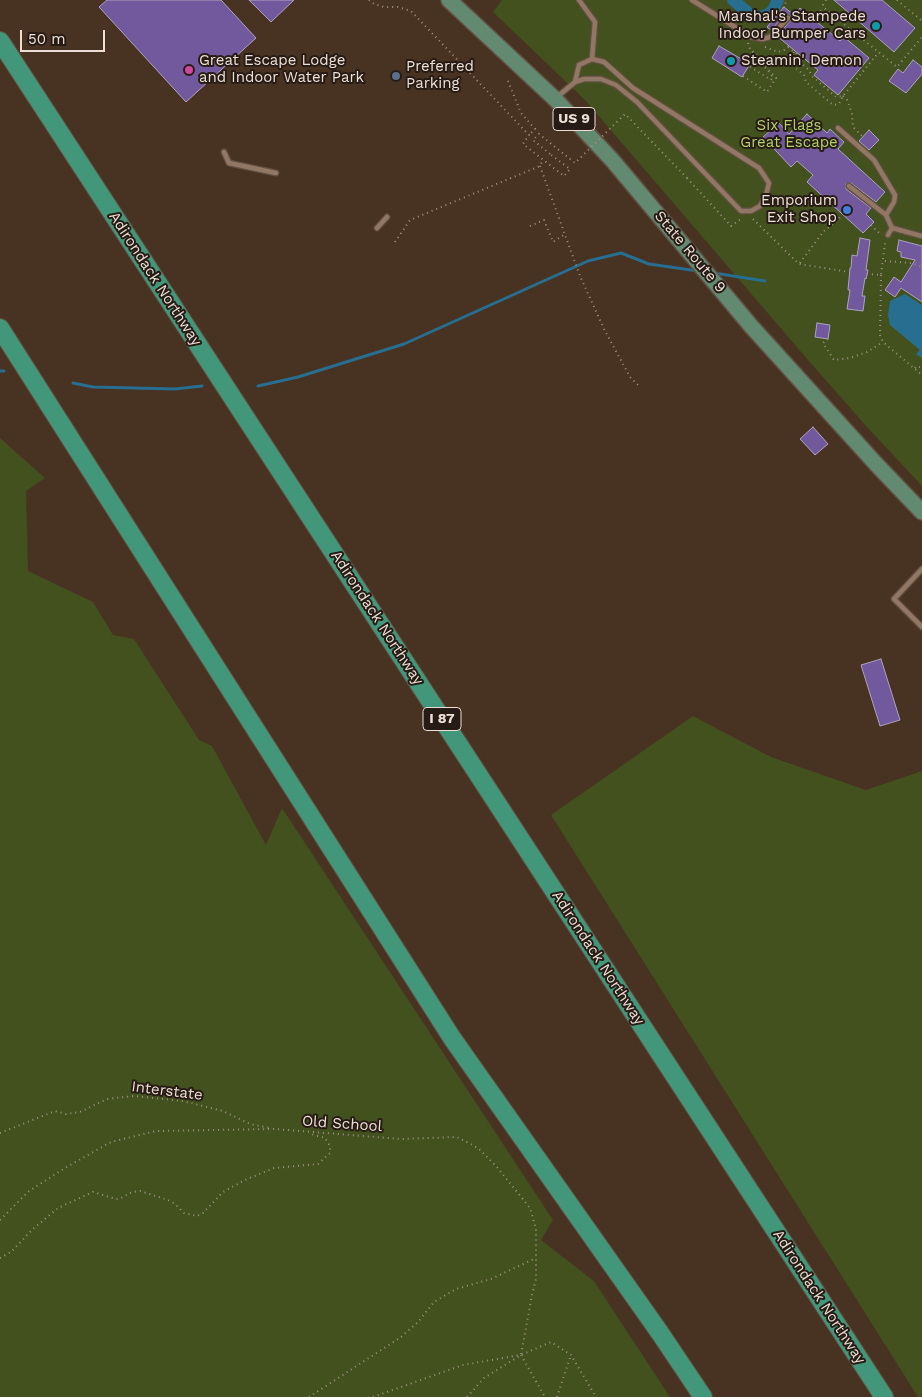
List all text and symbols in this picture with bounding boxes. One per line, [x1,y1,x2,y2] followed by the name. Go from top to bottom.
[718,8,866,43] place label: Marshal's Stampede Indoor Bumper Cars
[22,20,108,52] scale bar
[870,20,882,32] marker: Marshal's Stampede Indoor Bumper Cars
[28,30,65,48] text: 50 m
[199,52,364,87] place label: Great Escape Lodge and Indoor Water Park
[741,52,862,70] place label: Steamin' Demon
[725,55,737,67] marker: Steamin' Demon
[406,58,474,93] place label: Preferred Parking
[183,64,195,76] marker: Great Escape Lodge and Indoor Water Park
[390,70,402,82] marker: Preferred Parking
[553,108,595,130] road number: US 9
[740,117,838,152] park label: Six Flags Great Escape
[761,192,837,227] place label: Emporium Exit Shop
[841,204,853,216] marker: Emporium Exit Shop
[651,207,729,297] street label: State Route 9
[105,209,205,349] street label: Adirondack Northway
[327,548,427,688] street label: Adirondack Northway
[423,708,461,731] road number: I 87
[548,888,648,1028] street label: Adirondack Northway
[130,1078,204,1104] street label: Interstate
[301,1112,383,1136] street label: Old School
[769,1227,869,1367] street label: Adirondack Northway

